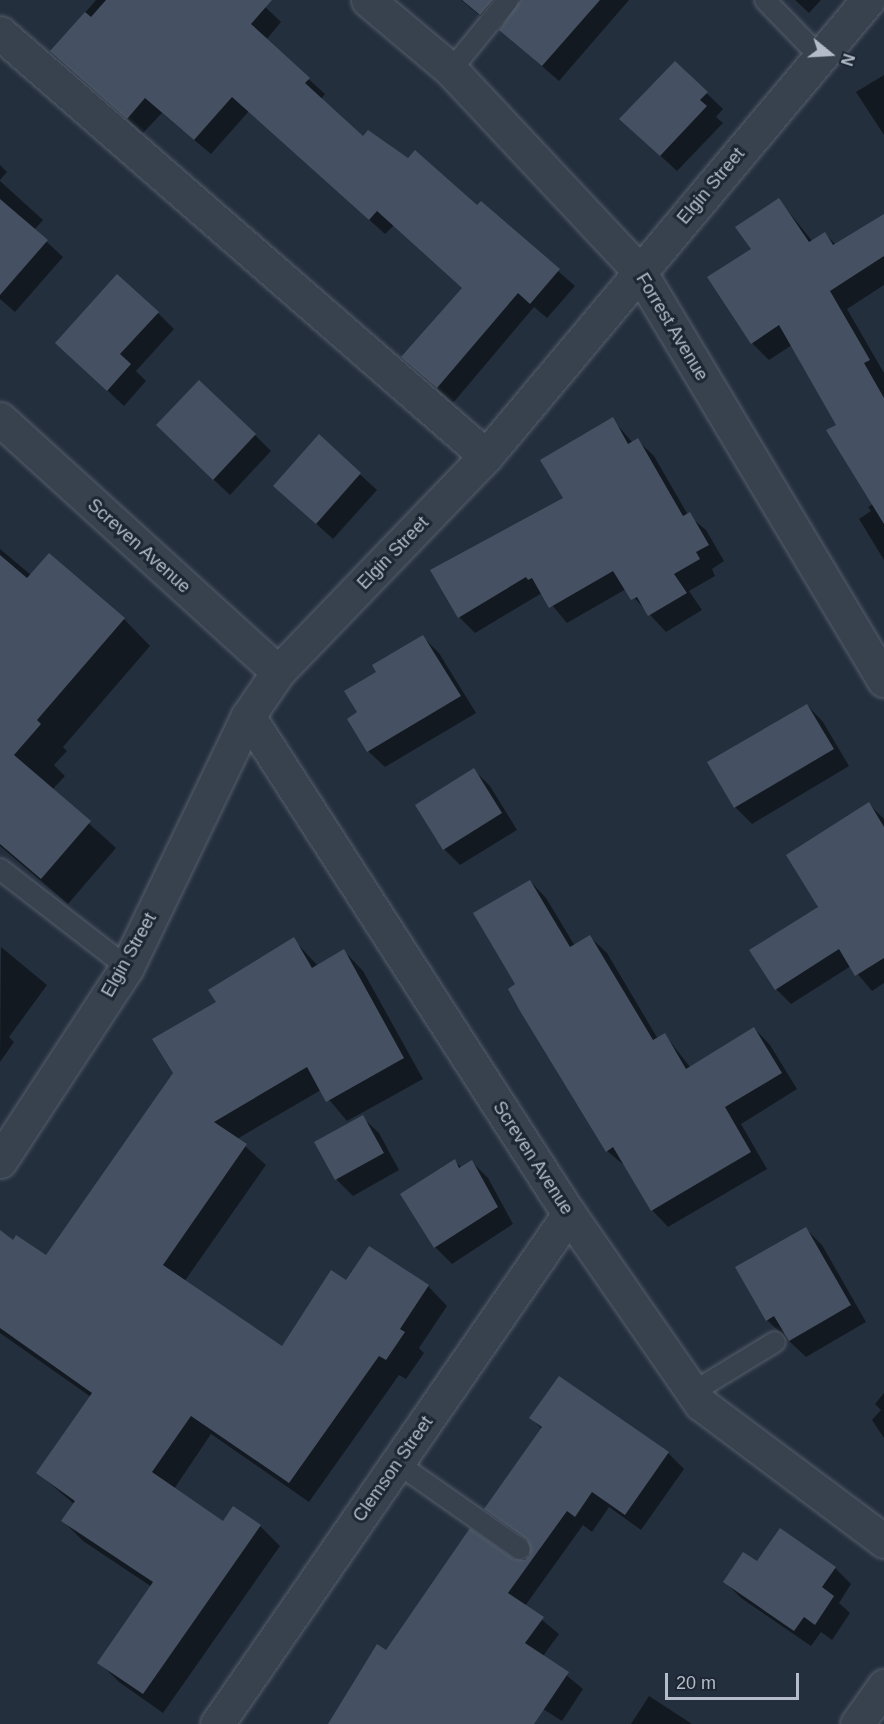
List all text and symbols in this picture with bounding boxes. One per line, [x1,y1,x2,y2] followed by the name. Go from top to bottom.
[800,24,860,84] north arrow
[838,52,857,68] text: N
[673,143,749,229] street label: Elgin Street
[631,269,713,385] street label: Forrest Avenue
[83,494,195,598] street label: Screven Avenue
[353,512,433,594] street label: Elgin Street
[97,909,161,1001] street label: Elgin Street
[488,1097,578,1219] street label: Screven Avenue
[349,1412,437,1526] street label: Clemson Street
[668,1661,802,1699] scale bar
[676,1673,716,1693] text: 20 m

